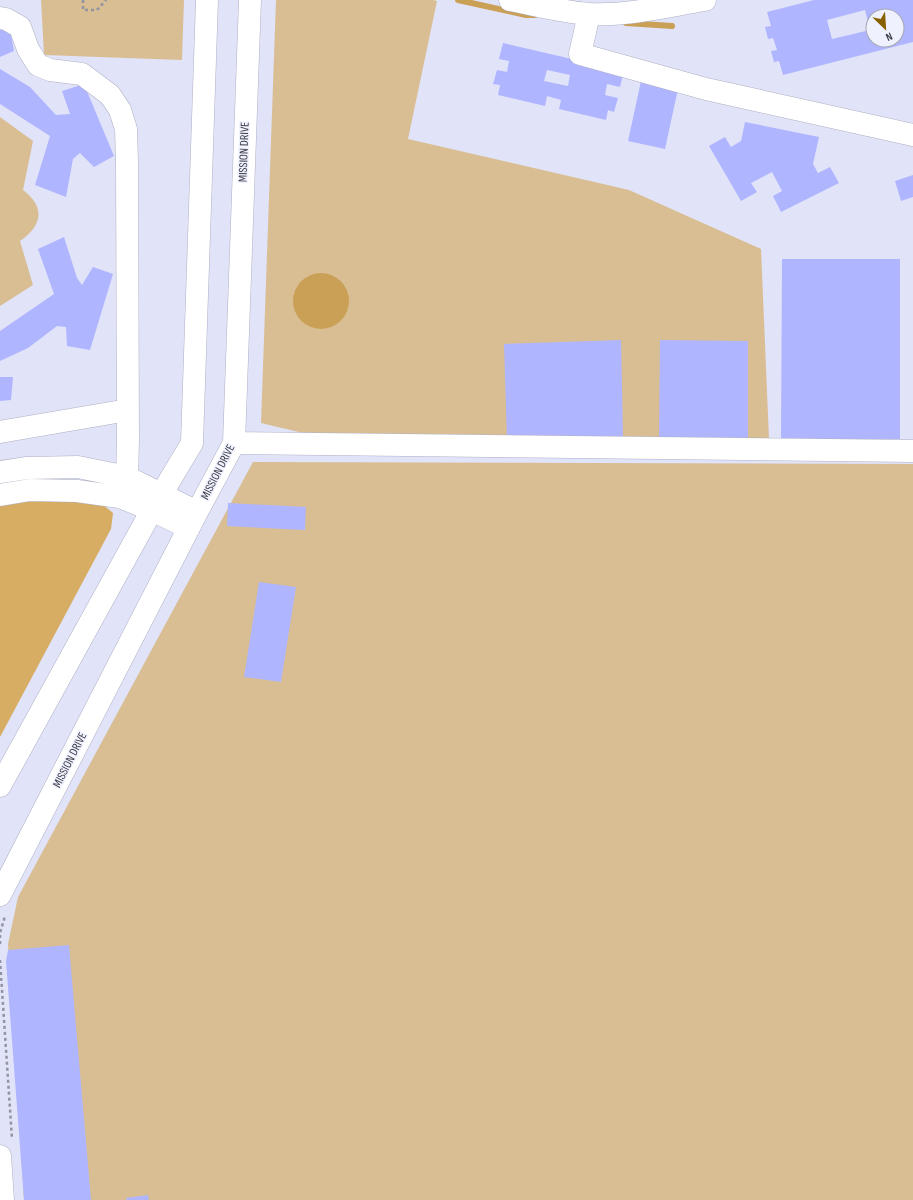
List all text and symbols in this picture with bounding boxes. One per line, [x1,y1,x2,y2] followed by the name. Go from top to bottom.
[865,8,905,48] north arrow
[883,29,894,44] text: N
[235,122,253,182] street label: MISSION DRIVE
[198,442,238,502] street label: MISSION DRIVE
[50,730,90,790] street label: MISSION DRIVE

